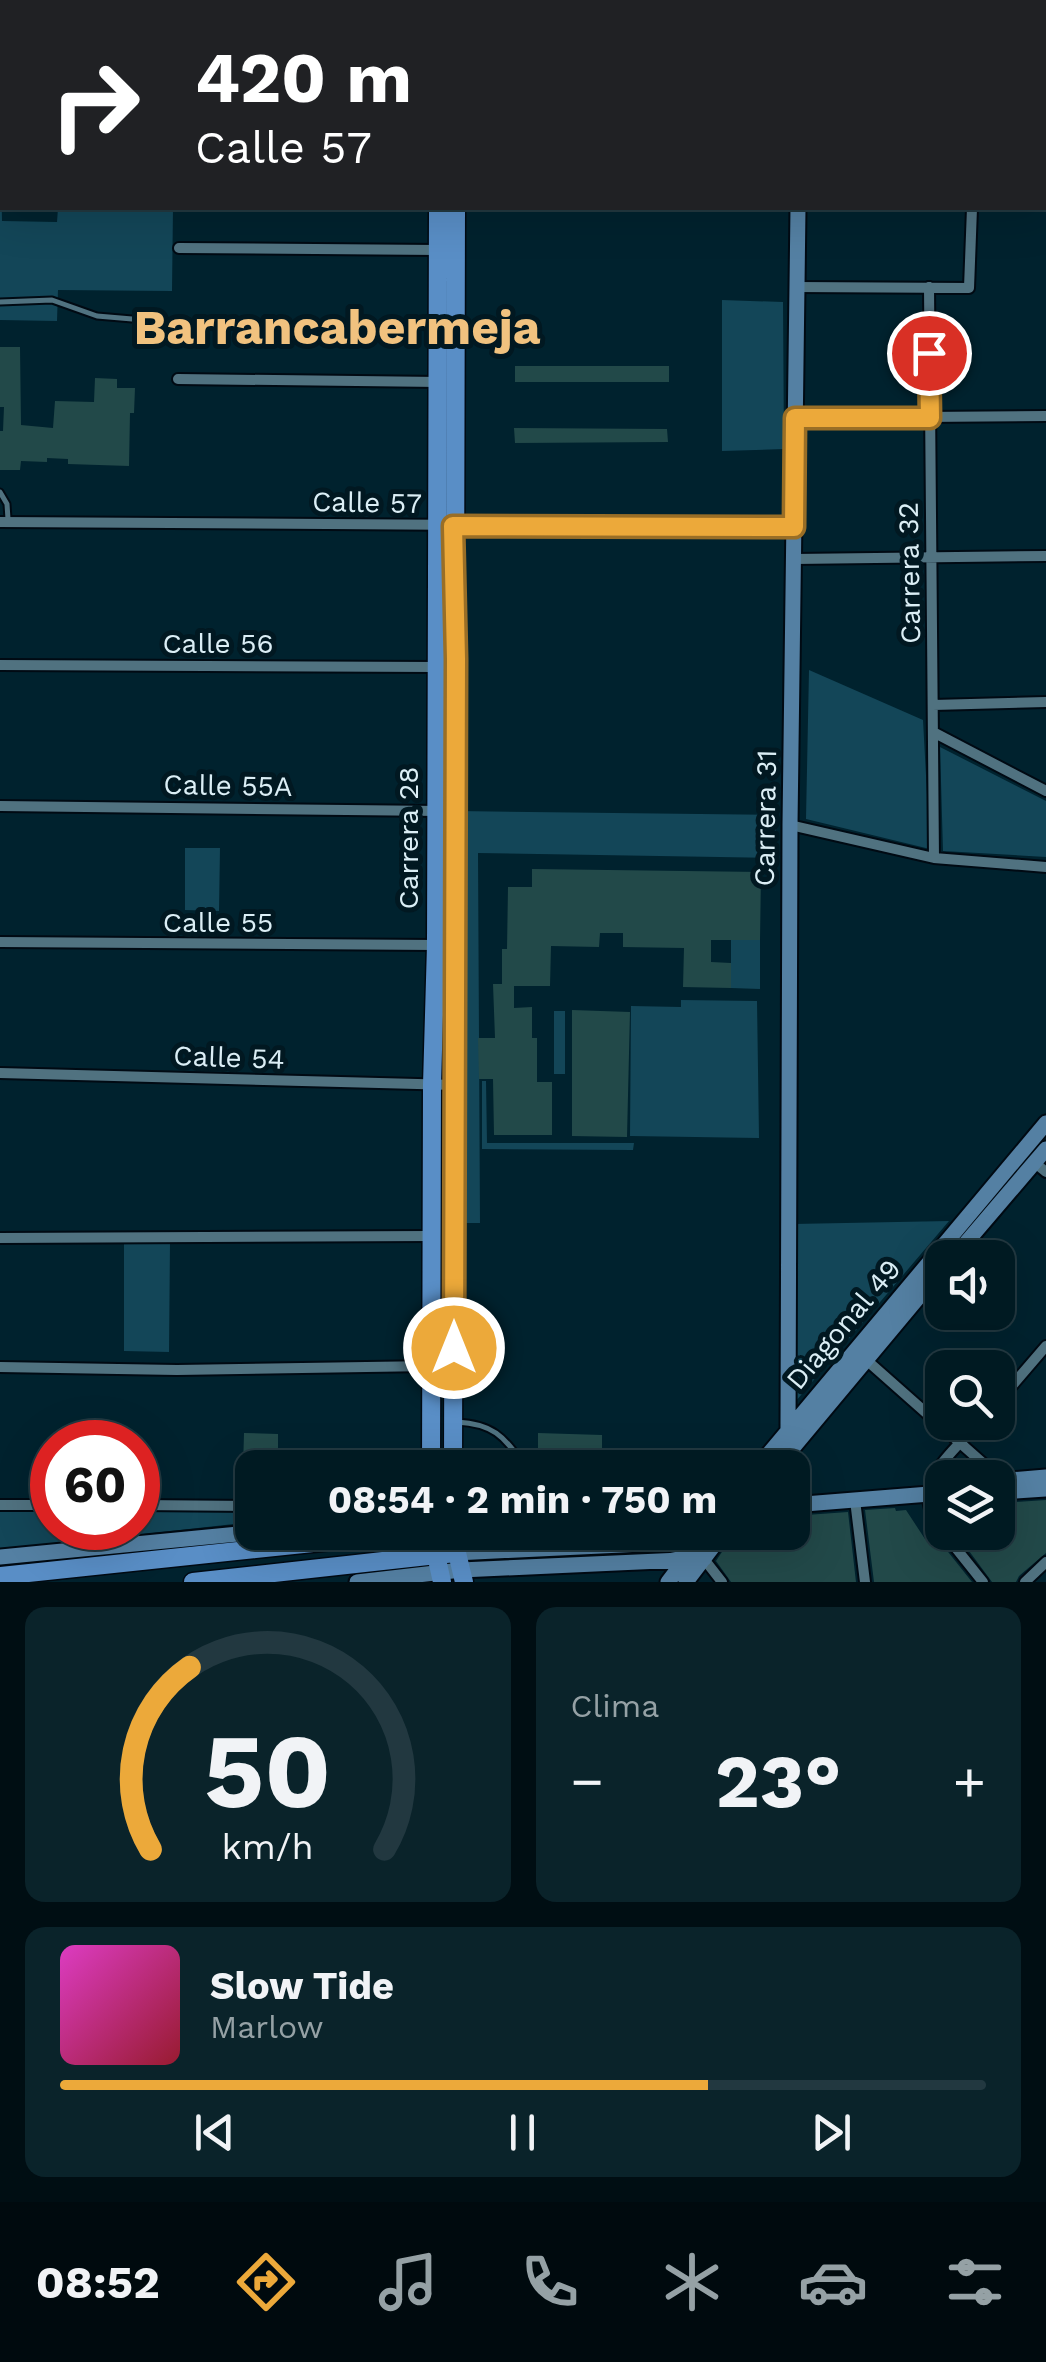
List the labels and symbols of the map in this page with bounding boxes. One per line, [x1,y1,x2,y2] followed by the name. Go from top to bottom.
[133,299,541,356] district label: Barrancabermeja
[887,311,972,396] pin
[312,485,422,520] street label: Calle 57
[892,502,927,644] street label: Carrera 32
[162,627,274,660] street label: Calle 56
[748,749,783,887] street label: Carrera 31
[392,767,425,909] street label: Carrera 28
[163,768,293,803] street label: Calle 55A
[163,906,273,939] street label: Calle 55
[173,1039,285,1076] street label: Calle 54
[779,1253,907,1396] street label: Diagonal 49
[402,1296,506,1400] position arrow
[30,1420,160,1550] speed limit sign: 60

